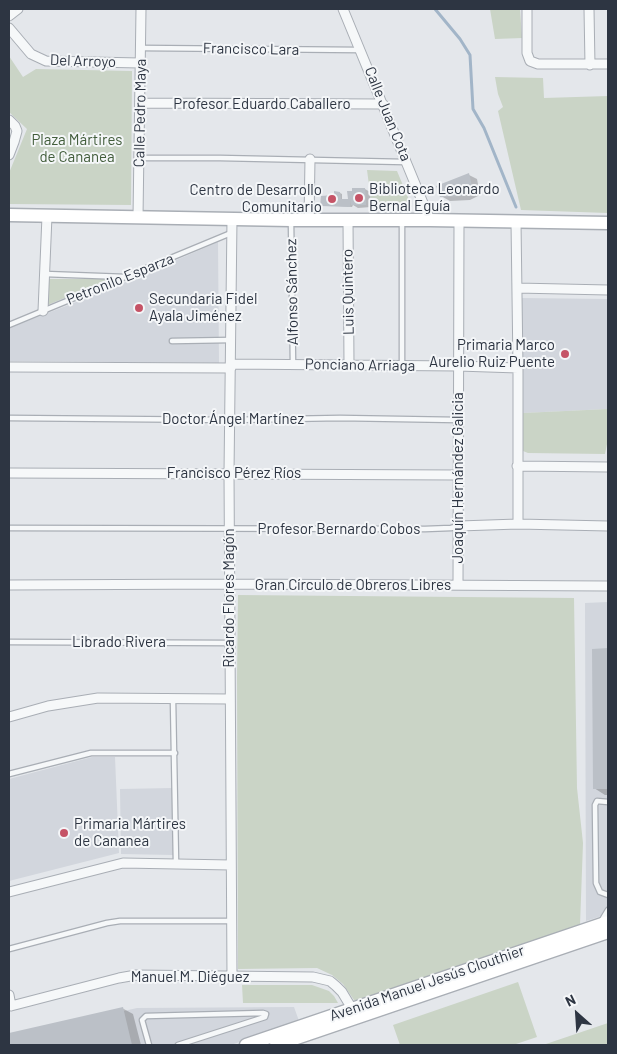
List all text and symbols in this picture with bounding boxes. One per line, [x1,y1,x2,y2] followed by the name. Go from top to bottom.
[203,39,299,59] street label: Francisco Lara
[50,51,116,71] street label: Del Arroyo
[130,59,150,167] street label: Calle Pedro Maya
[361,64,415,164] street label: Calle Juan Cota
[173,95,351,113] street label: Profesor Eduardo Caballero
[31,131,123,166] park label: Plaza Mártires de Cananea
[369,180,500,215] place label: Biblioteca Leonardo Bernal Eguía
[190,181,322,216] place label: Centro de Desarrollo Comunitario
[353,192,365,204] marker: Biblioteca Leonardo Bernal Eguía
[326,193,338,205] marker: Centro de Desarrollo Comunitario
[282,239,302,345] street label: Alfonso Sánchez
[64,249,176,309] street label: Petronilo Esparza
[338,249,358,335] street label: Luis Quintero
[149,290,257,325] place label: Secundaria Fidel Ayala Jiménez
[133,302,145,314] marker: Secundaria Fidel Ayala Jiménez
[429,336,555,371] place label: Primaria Marco Aurelio Ruiz Puente
[559,348,571,360] marker: Primaria Marco Aurelio Ruiz Puente
[305,355,415,375] street label: Ponciano Arriaga
[449,392,467,564] street label: Joaquín Hernández Galicia
[162,410,304,428] street label: Doctor Ángel Martínez
[167,464,301,482] street label: Francisco Pérez Ríos
[258,520,420,538] street label: Profesor Bernardo Cobos
[220,528,238,668] street label: Ricardo Flores Magón
[255,576,451,594] street label: Gran Círculo de Obreros Libres
[72,633,166,651] street label: Librado Rivera
[74,815,186,850] place label: Primaria Mártires de Cananea
[58,827,70,839] marker: Primaria Mártires de Cananea
[327,941,527,1025] street label: Avenida Manuel Jesús Clouthier
[131,968,249,986] street label: Manuel M. Diéguez
[552,989,602,1039] north arrow
[562,990,578,1010] text: N

